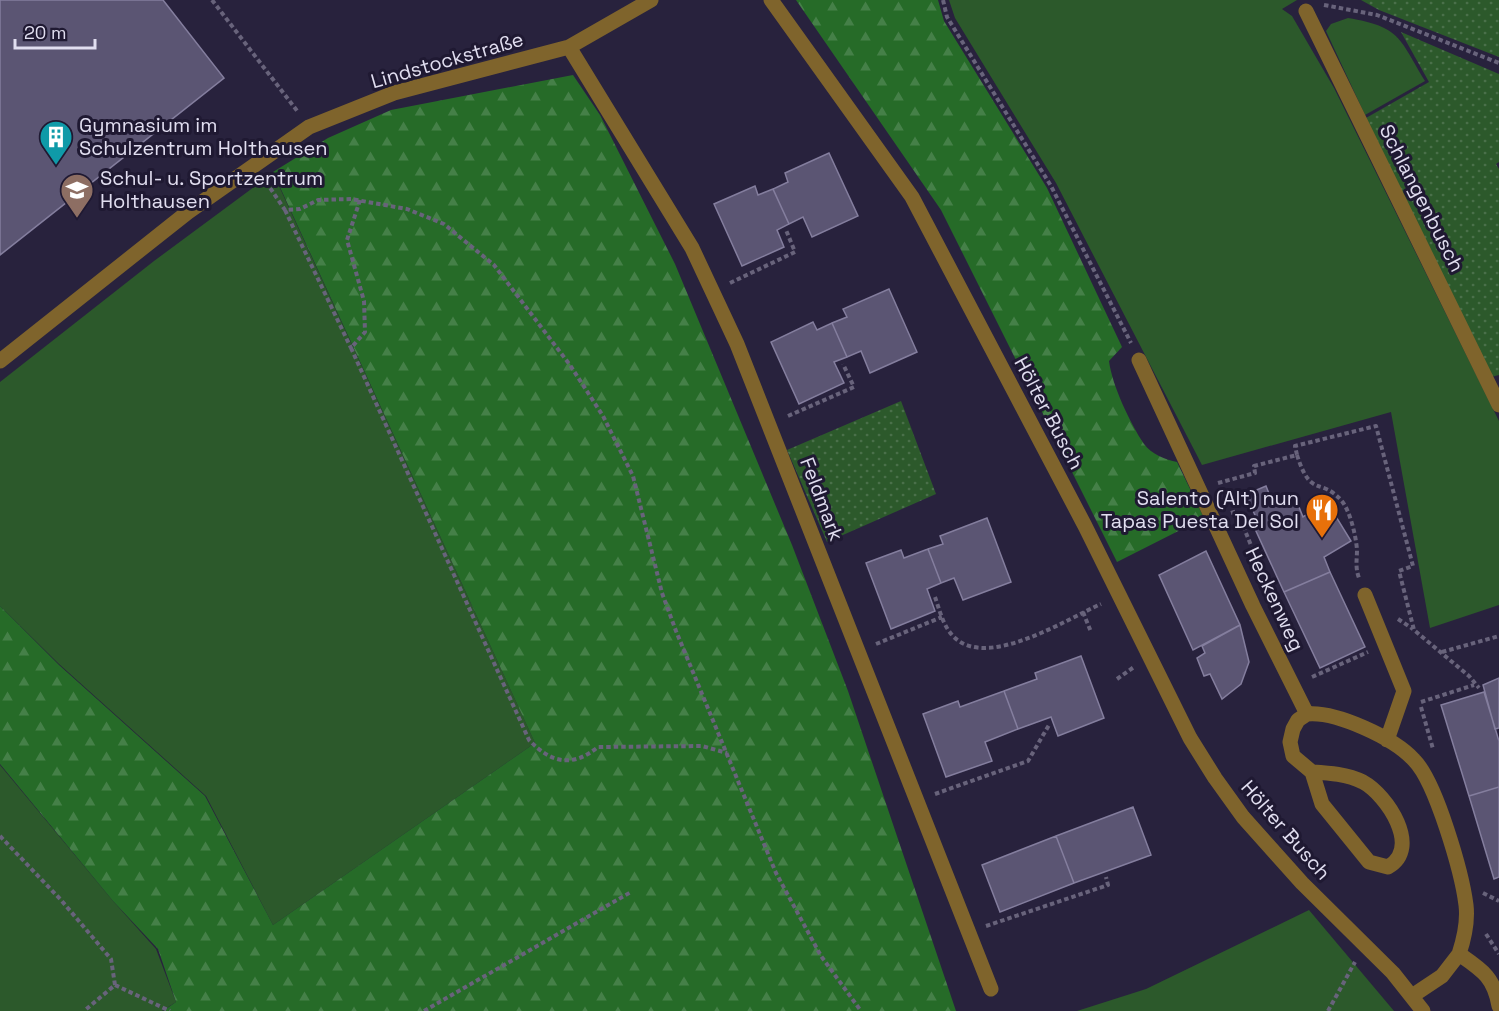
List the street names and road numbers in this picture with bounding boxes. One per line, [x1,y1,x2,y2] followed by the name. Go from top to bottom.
[368,26,526,94] street label: Lindstockstraße
[1374,120,1470,276] street label: Schlangenbusch
[1008,352,1090,474] street label: Hölter Busch
[794,454,850,545] street label: Feldmark
[1240,543,1310,655] street label: Heckenweg
[1236,775,1336,885] street label: Hölter Busch

